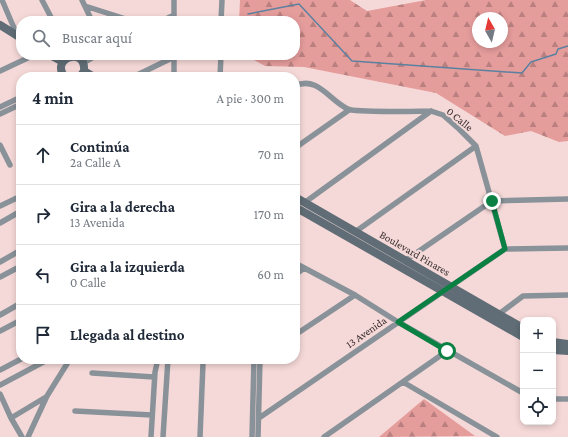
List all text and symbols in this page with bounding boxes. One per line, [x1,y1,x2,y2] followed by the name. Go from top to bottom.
[472,12,508,48] north arrow
[16,16,300,60] search box
[30,27,52,49] icon: search
[62,30,132,46] text: Buscar aquí
[32,89,74,108] text: 4 min
[216,91,284,106] text: A pie · 300 m
[444,105,476,133] street label: 0 Calle
[70,139,130,155] text: Continúa
[32,144,54,166] icon: ahead
[258,147,284,162] text: 70 m
[70,155,121,170] text: 2a Calle A
[483,192,501,210] route end
[70,199,175,215] text: Gira a la derecha
[32,204,54,226] icon: right
[254,207,284,222] text: 170 m
[70,215,125,230] text: 13 Avenida
[378,228,452,278] street label: Boulevard Pinares
[70,259,185,275] text: Gira a la izquierda
[32,264,54,286] icon: left
[257,267,284,282] text: 60 m
[70,275,106,290] text: 0 Calle
[344,314,388,350] street label: 13 Avenida
[520,317,556,425] map controls
[520,317,556,353] button: +
[32,324,54,346] icon: arrive
[70,327,185,343] text: Llegada al destino
[438,342,456,360] route start
[520,353,556,389] button: −
[520,389,556,425] button: locate

